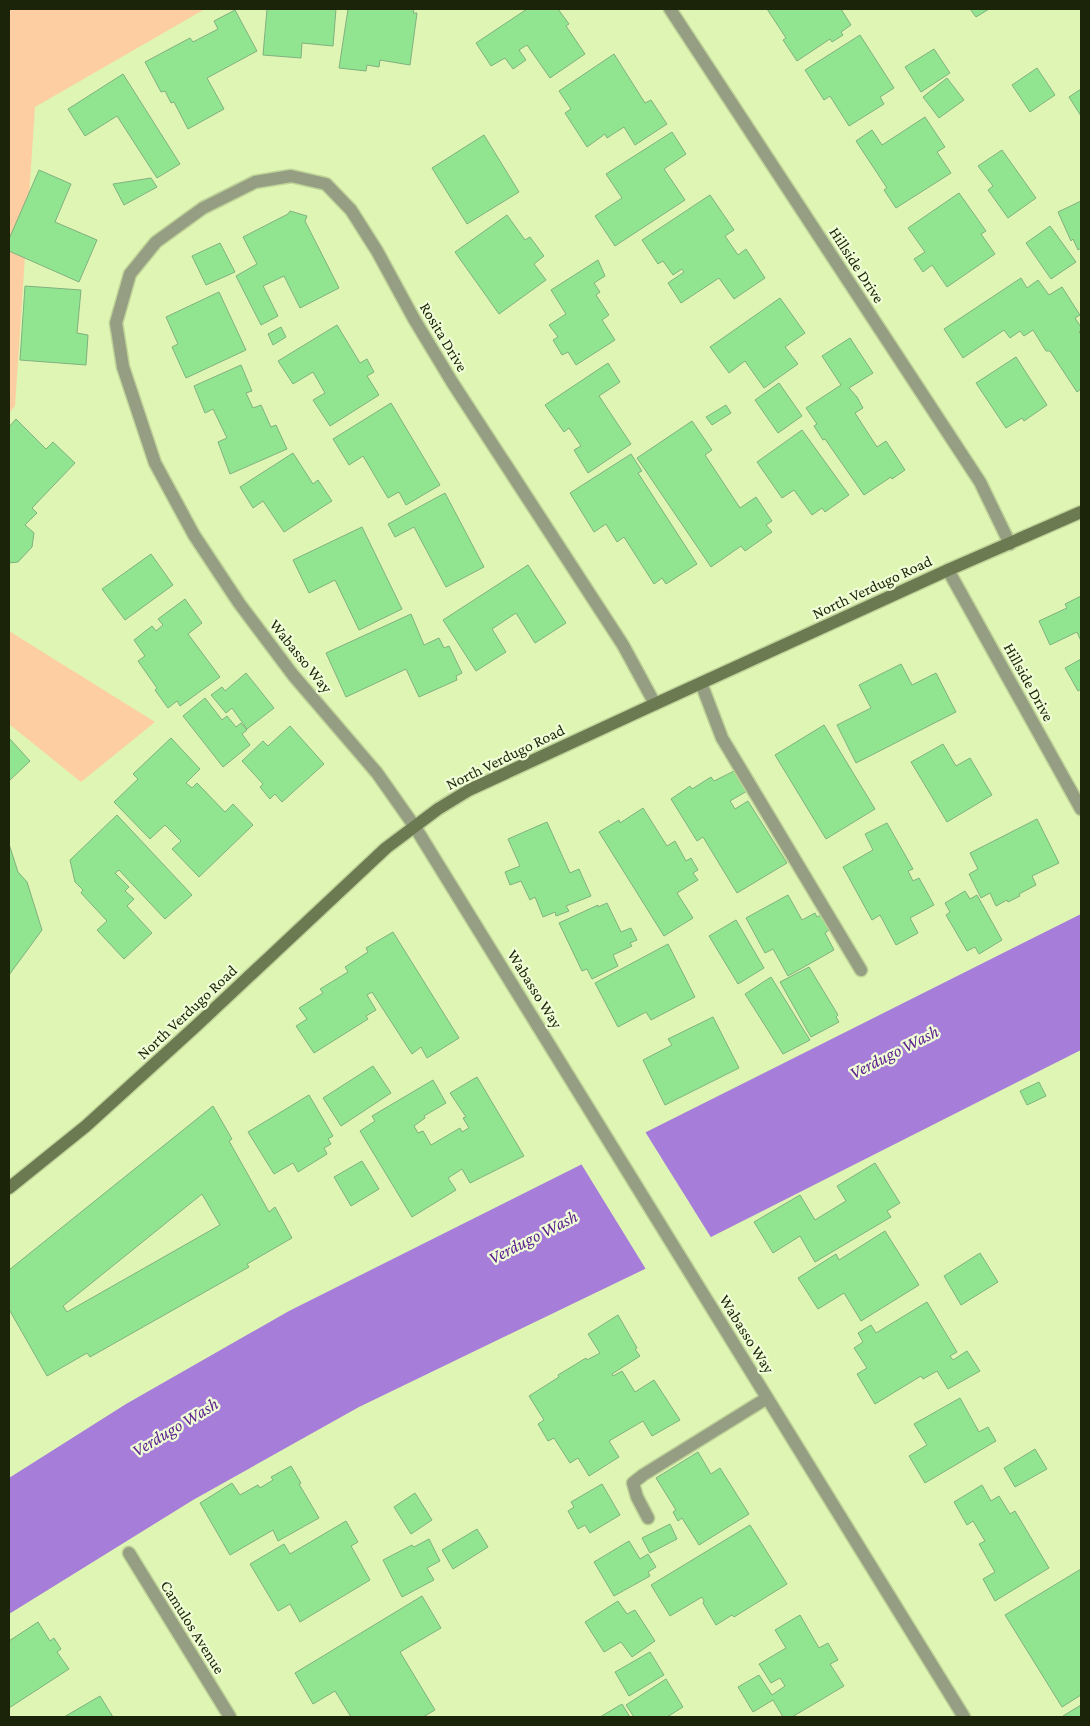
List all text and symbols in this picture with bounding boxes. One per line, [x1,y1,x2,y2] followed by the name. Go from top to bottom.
[826,224,888,306] street label: Hillside Drive
[417,299,471,375] street label: Rosita Drive
[810,552,935,623] street label: North Verdugo Road
[266,616,336,697] street label: Wabasso Way
[1001,640,1057,724] street label: Hillside Drive
[443,721,568,794] street label: North Verdugo Road
[503,947,566,1032] street label: Wabasso Way
[134,961,241,1063] street label: North Verdugo Road
[846,1021,942,1083] water label: Verdugo Wash
[485,1206,581,1268] water label: Verdugo Wash
[715,1292,778,1377] street label: Wabasso Way
[128,1393,222,1461] water label: Verdugo Wash
[158,1577,228,1677] street label: Camulos Avenue

